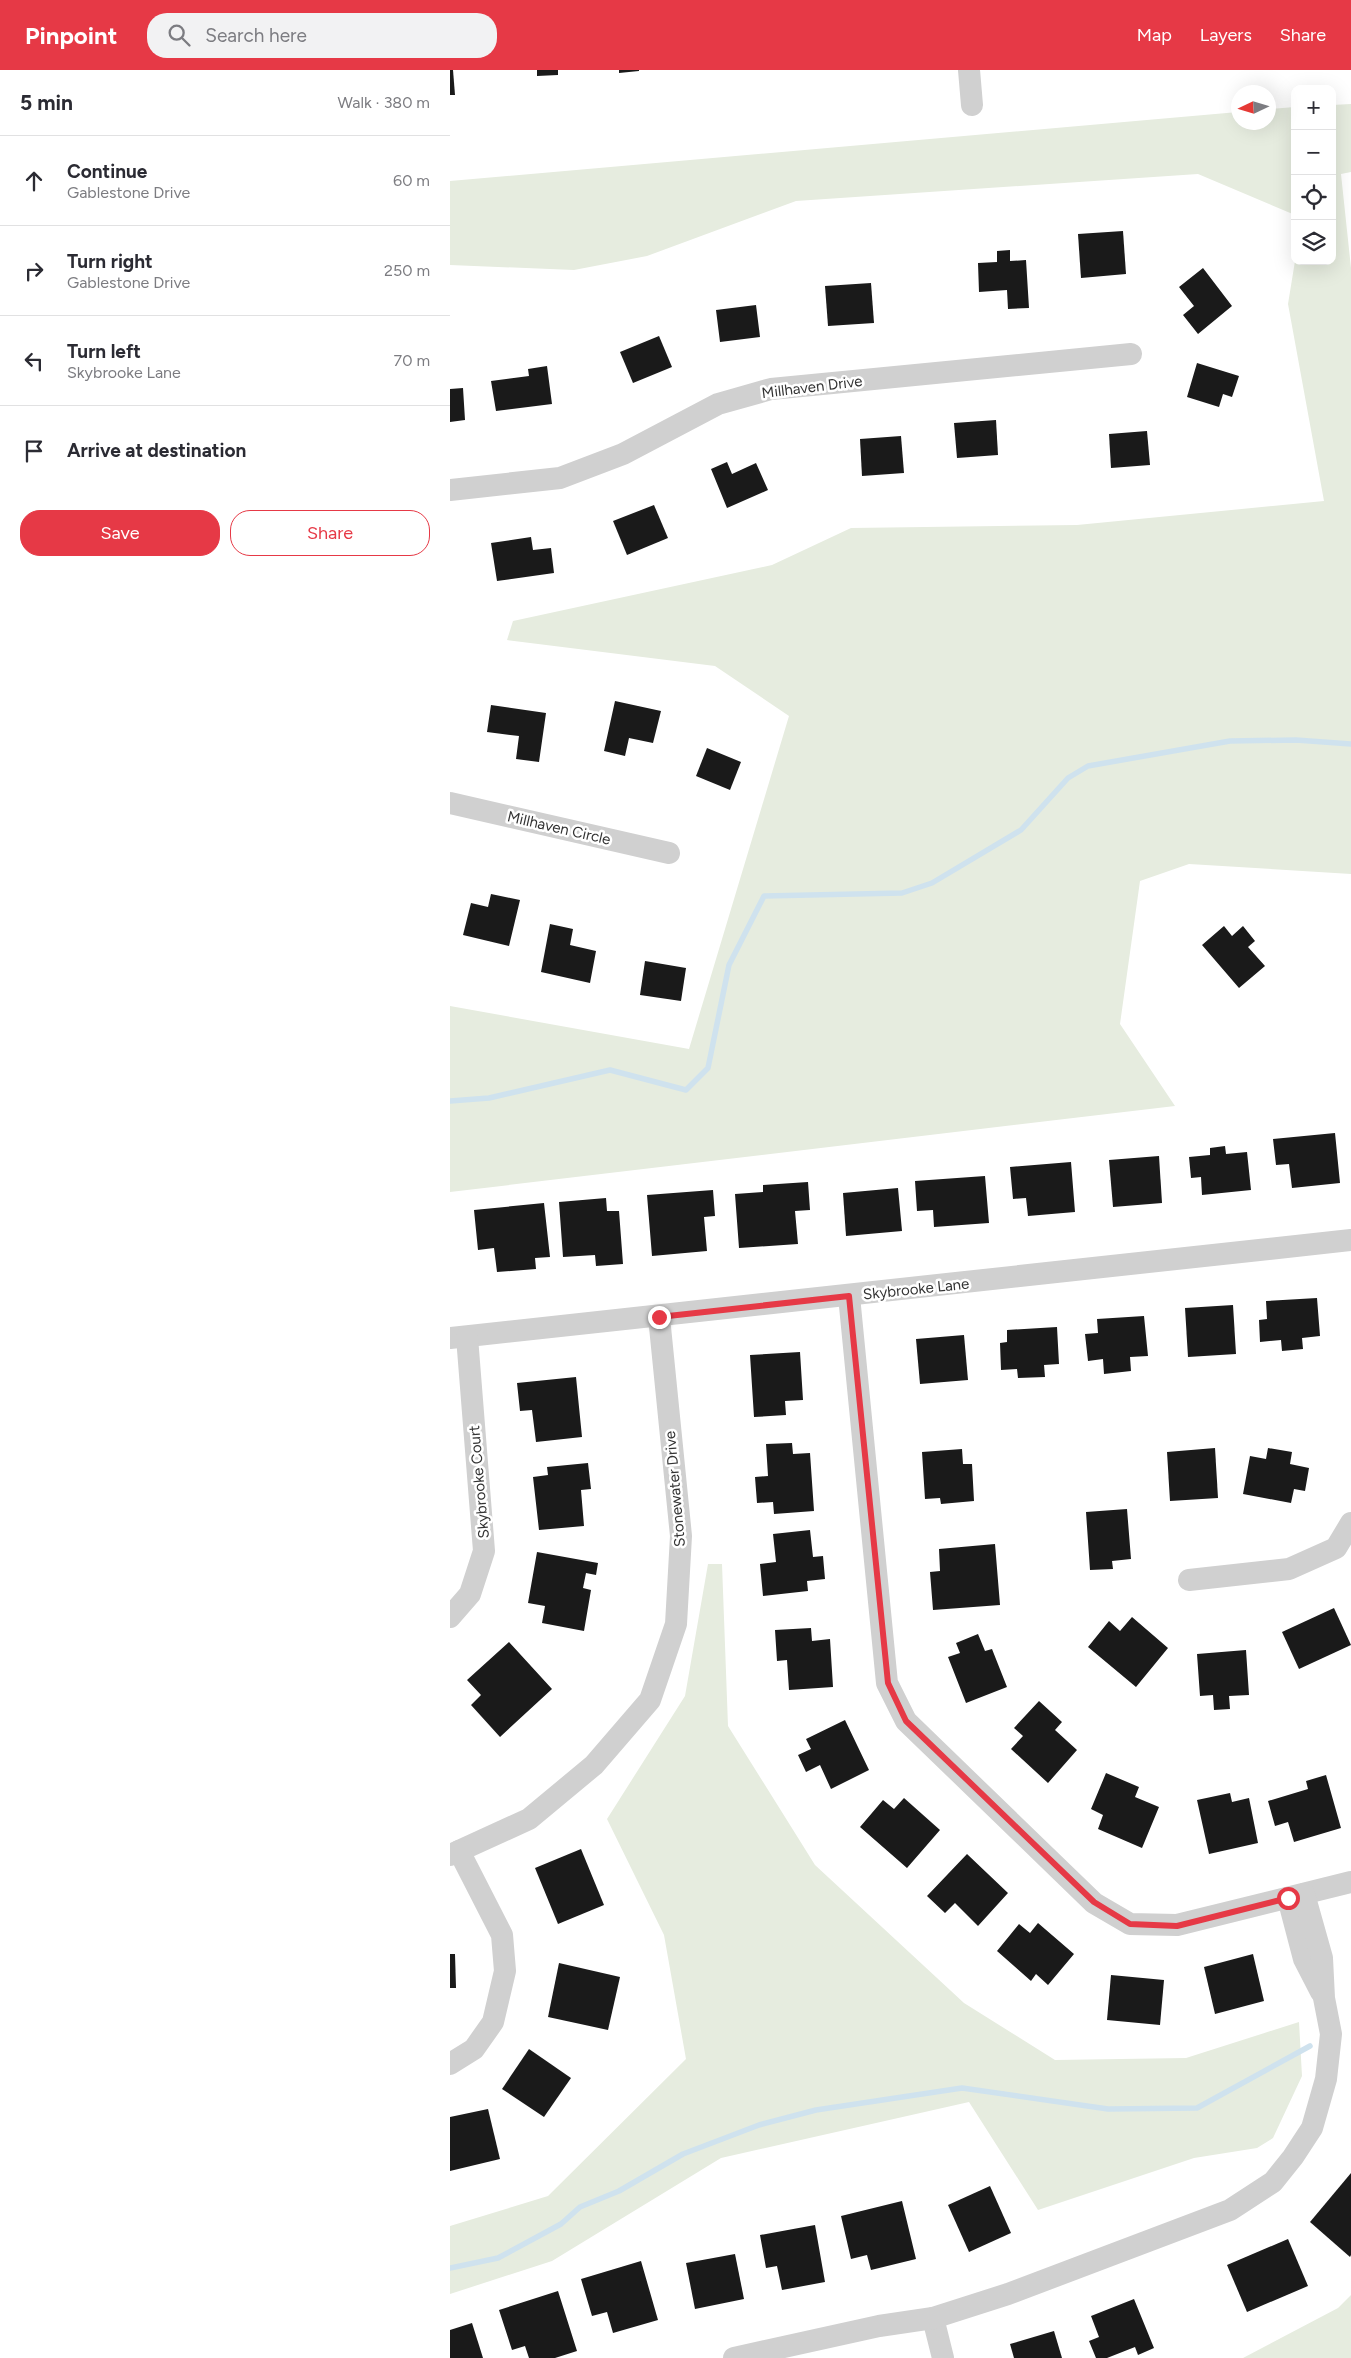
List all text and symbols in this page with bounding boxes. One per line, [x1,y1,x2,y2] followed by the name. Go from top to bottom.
[147,13,497,58] search box
[25,21,117,50] text: Pinpoint
[165,21,193,49] icon: search
[205,24,307,47] text: Search here
[1137,24,1172,46] text: Map
[1200,24,1252,46] text: Layers
[1280,24,1326,46] text: Share
[1231,85,1276,130] north arrow
[1291,85,1336,265] map controls
[1291,85,1336,130] button: +
[20,90,73,115] text: 5 min
[338,93,430,112] text: Walk · 380 m
[1291,130,1336,175] button: −
[67,160,147,183] text: Continue
[20,167,48,195] icon: ahead
[393,171,430,190] text: 60 m
[1291,175,1336,220] button: locate
[67,183,190,202] text: Gablestone Drive
[1291,220,1336,265] button: layers
[67,250,153,273] text: Turn right
[20,257,48,285] icon: right
[384,261,430,280] text: 250 m
[67,273,190,292] text: Gablestone Drive
[67,340,141,363] text: Turn left
[20,347,48,375] icon: left
[394,351,430,370] text: 70 m
[67,363,181,382] text: Skybrooke Lane
[761,372,863,402] street label: Millhaven Drive
[20,437,48,465] icon: arrive
[67,439,246,462] text: Arrive at destination
[20,510,220,556] button: Save
[230,510,430,556] button: Share
[506,807,612,849] street label: Millhaven Circle
[862,1274,970,1304] street label: Skybrooke Lane
[648,1306,671,1329] route end
[465,1424,493,1539] street label: Skybrooke Court
[661,1430,689,1548] street label: Stonewater Drive
[1277,1887,1300,1910] route start

